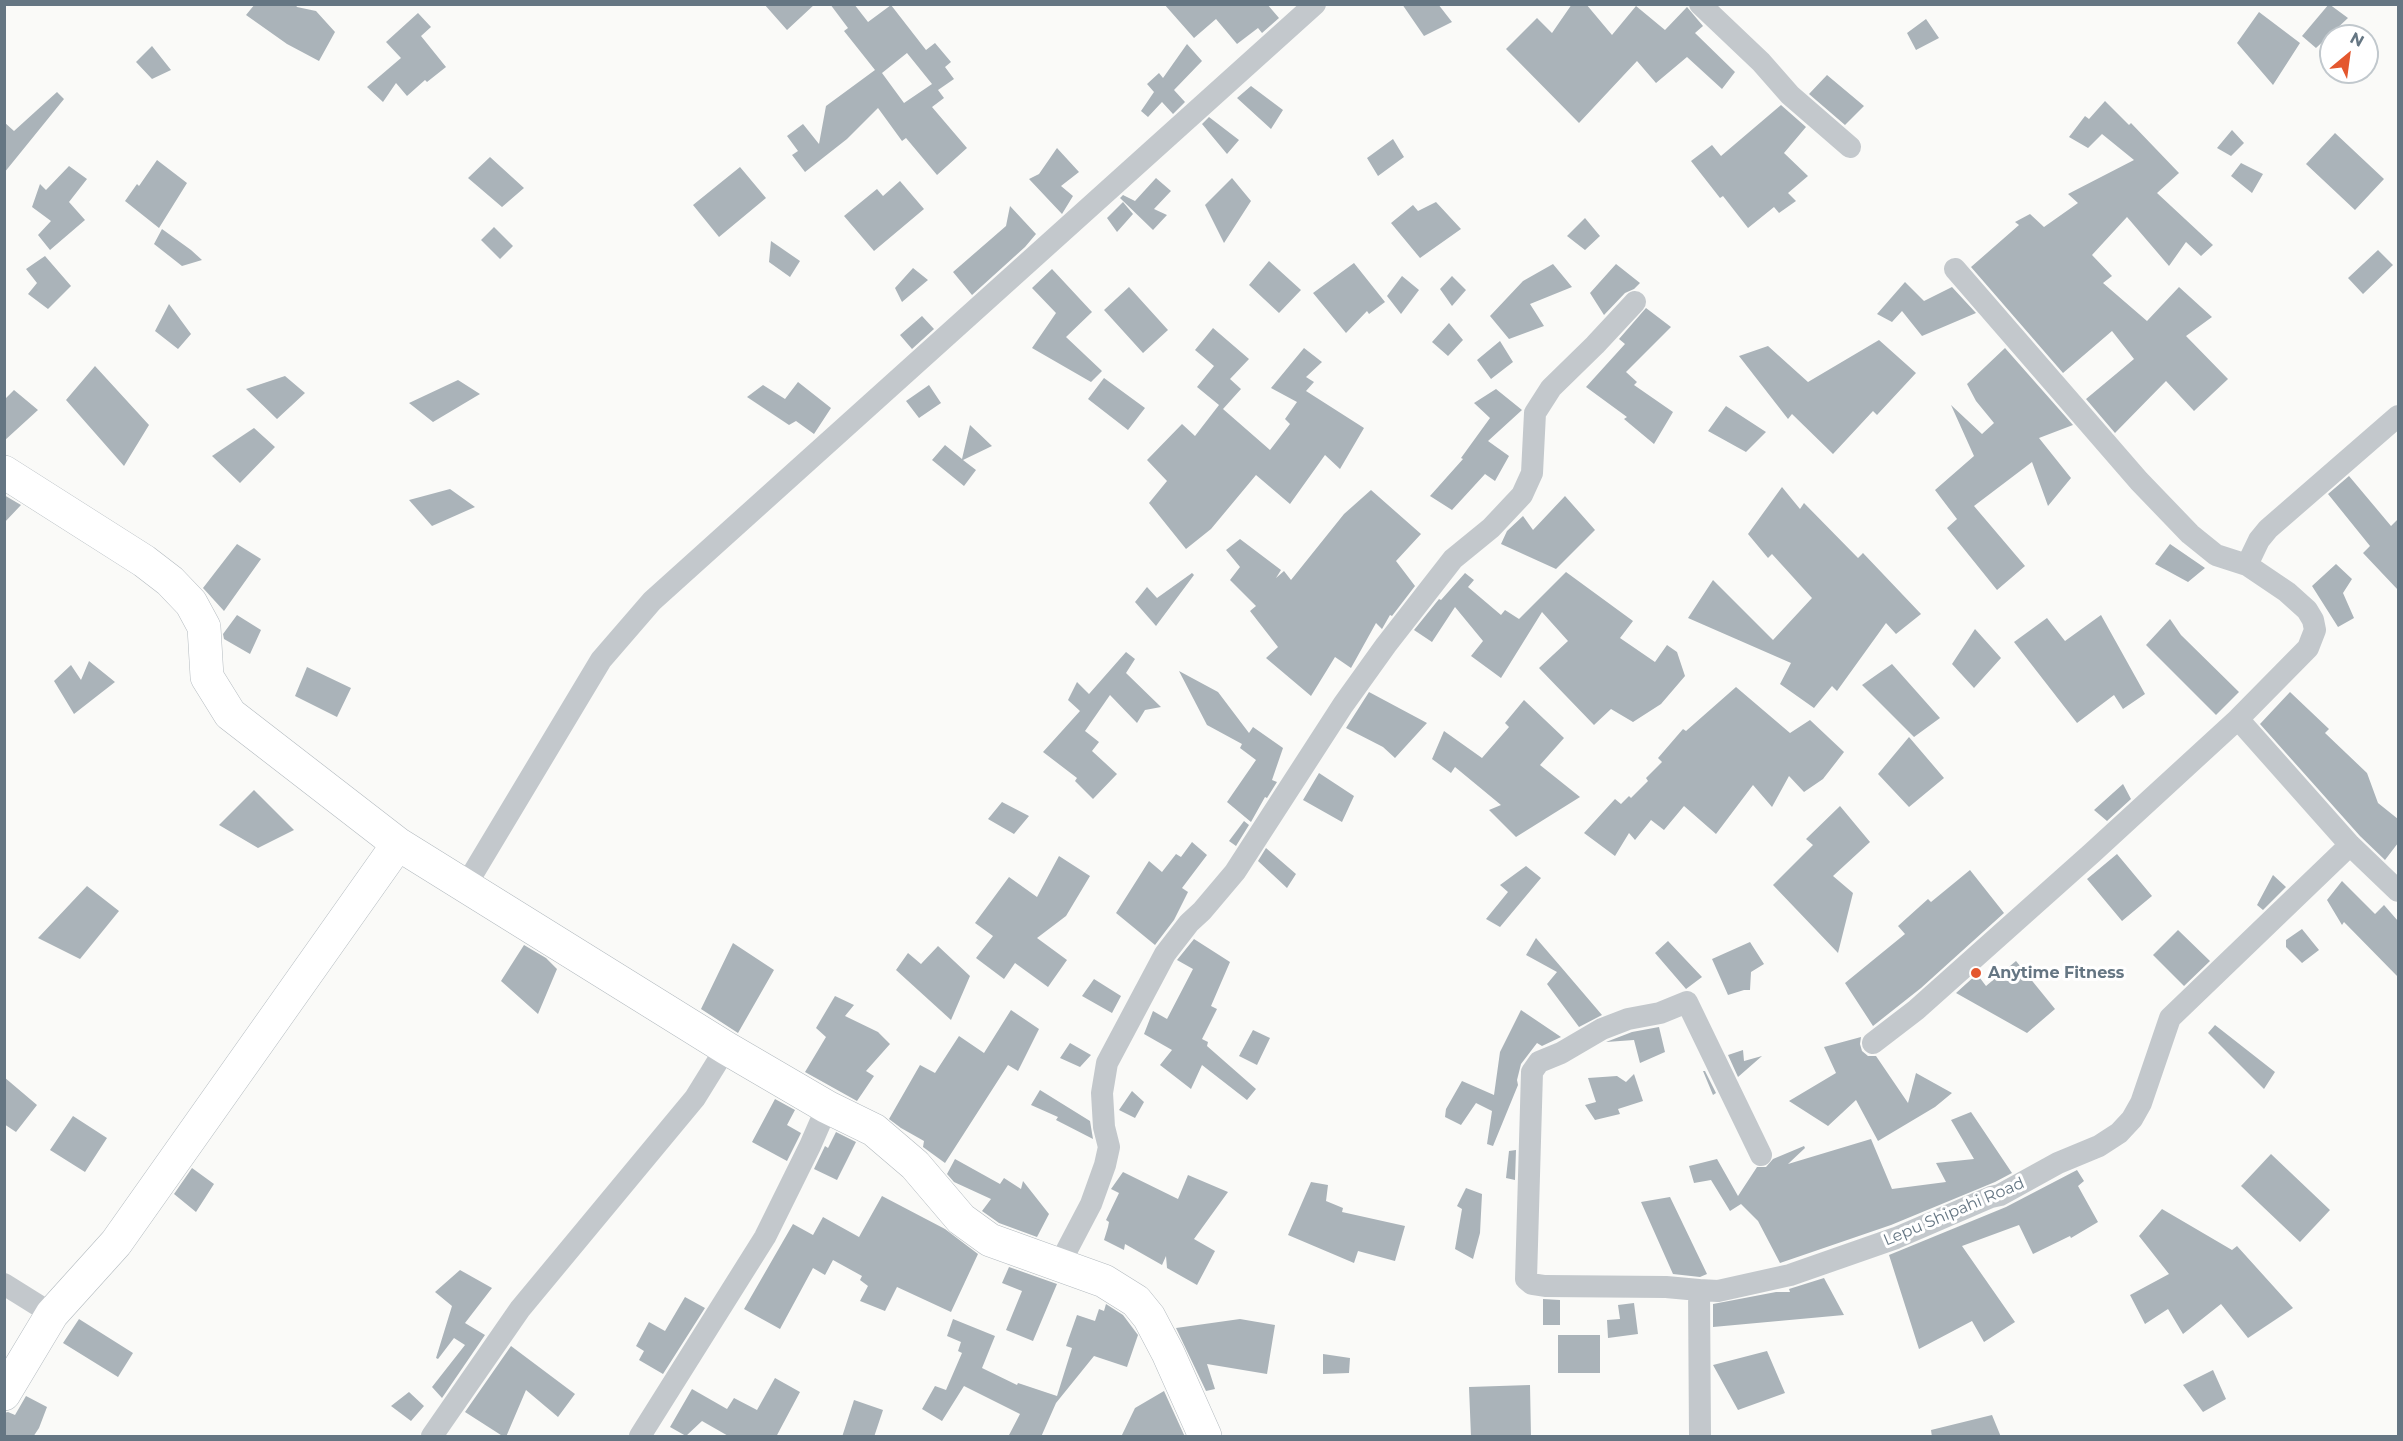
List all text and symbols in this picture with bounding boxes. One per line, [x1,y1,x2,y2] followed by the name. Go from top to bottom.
[2319,24,2379,84] north arrow
[2347,28,2367,51] text: N
[1988,963,2124,983] place label: Anytime Fitness
[1969,966,1983,980] marker: Anytime Fitness
[1881,1174,2027,1250] street label: Lepu Shipahi Road

